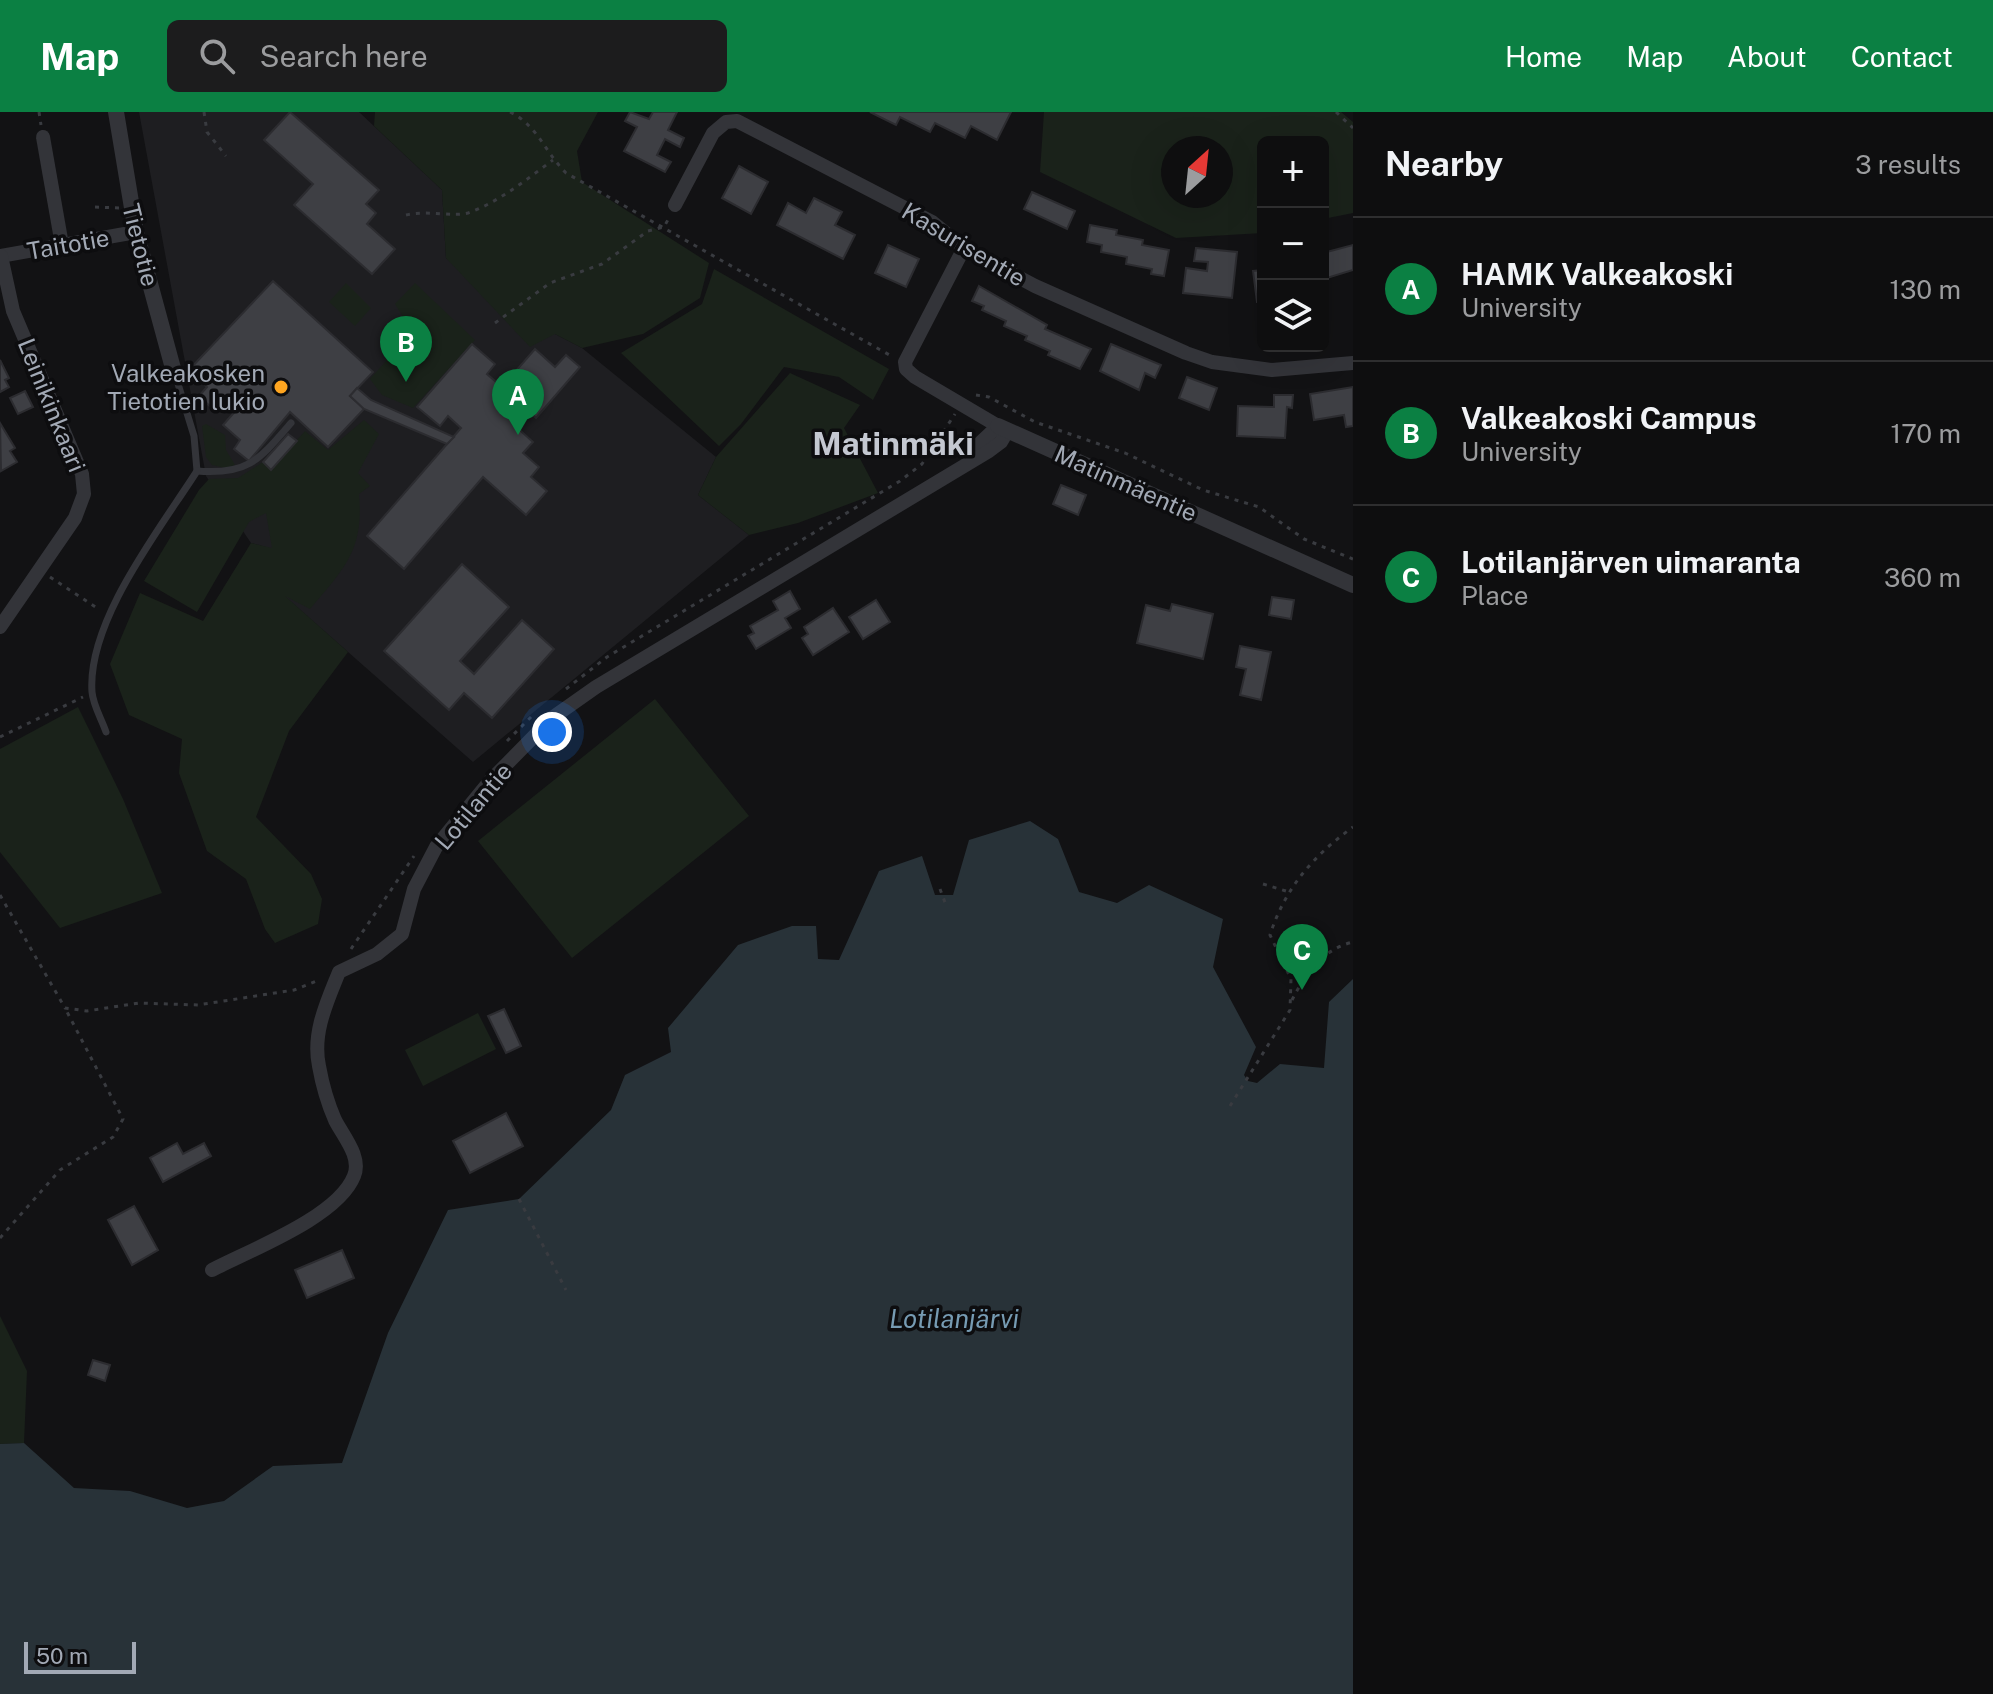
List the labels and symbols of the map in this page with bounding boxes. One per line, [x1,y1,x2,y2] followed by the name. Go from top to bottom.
[1161,136,1233,208] north arrow
[897,196,1031,292] street label: Kasurisentie
[117,201,165,289] street label: Tietotie
[25,223,111,265] street label: Taitotie
[380,316,432,382] pin: B
[13,334,91,476] street label: Leinikinkaari
[107,359,265,415] place label: Valkeakosken Tietotien lukio
[492,369,544,435] pin: A
[272,378,290,396] marker: Valkeakosken Tietotien lukio
[812,425,974,462] district label: Matinmäki
[1050,439,1202,527] street label: Matinmäentie
[532,712,572,752] your location
[429,757,517,855] street label: Lotilantie
[1276,924,1328,990] pin: C
[889,1303,1019,1334] water label: Lotilanjärvi
[24,1638,136,1674] scale bar

